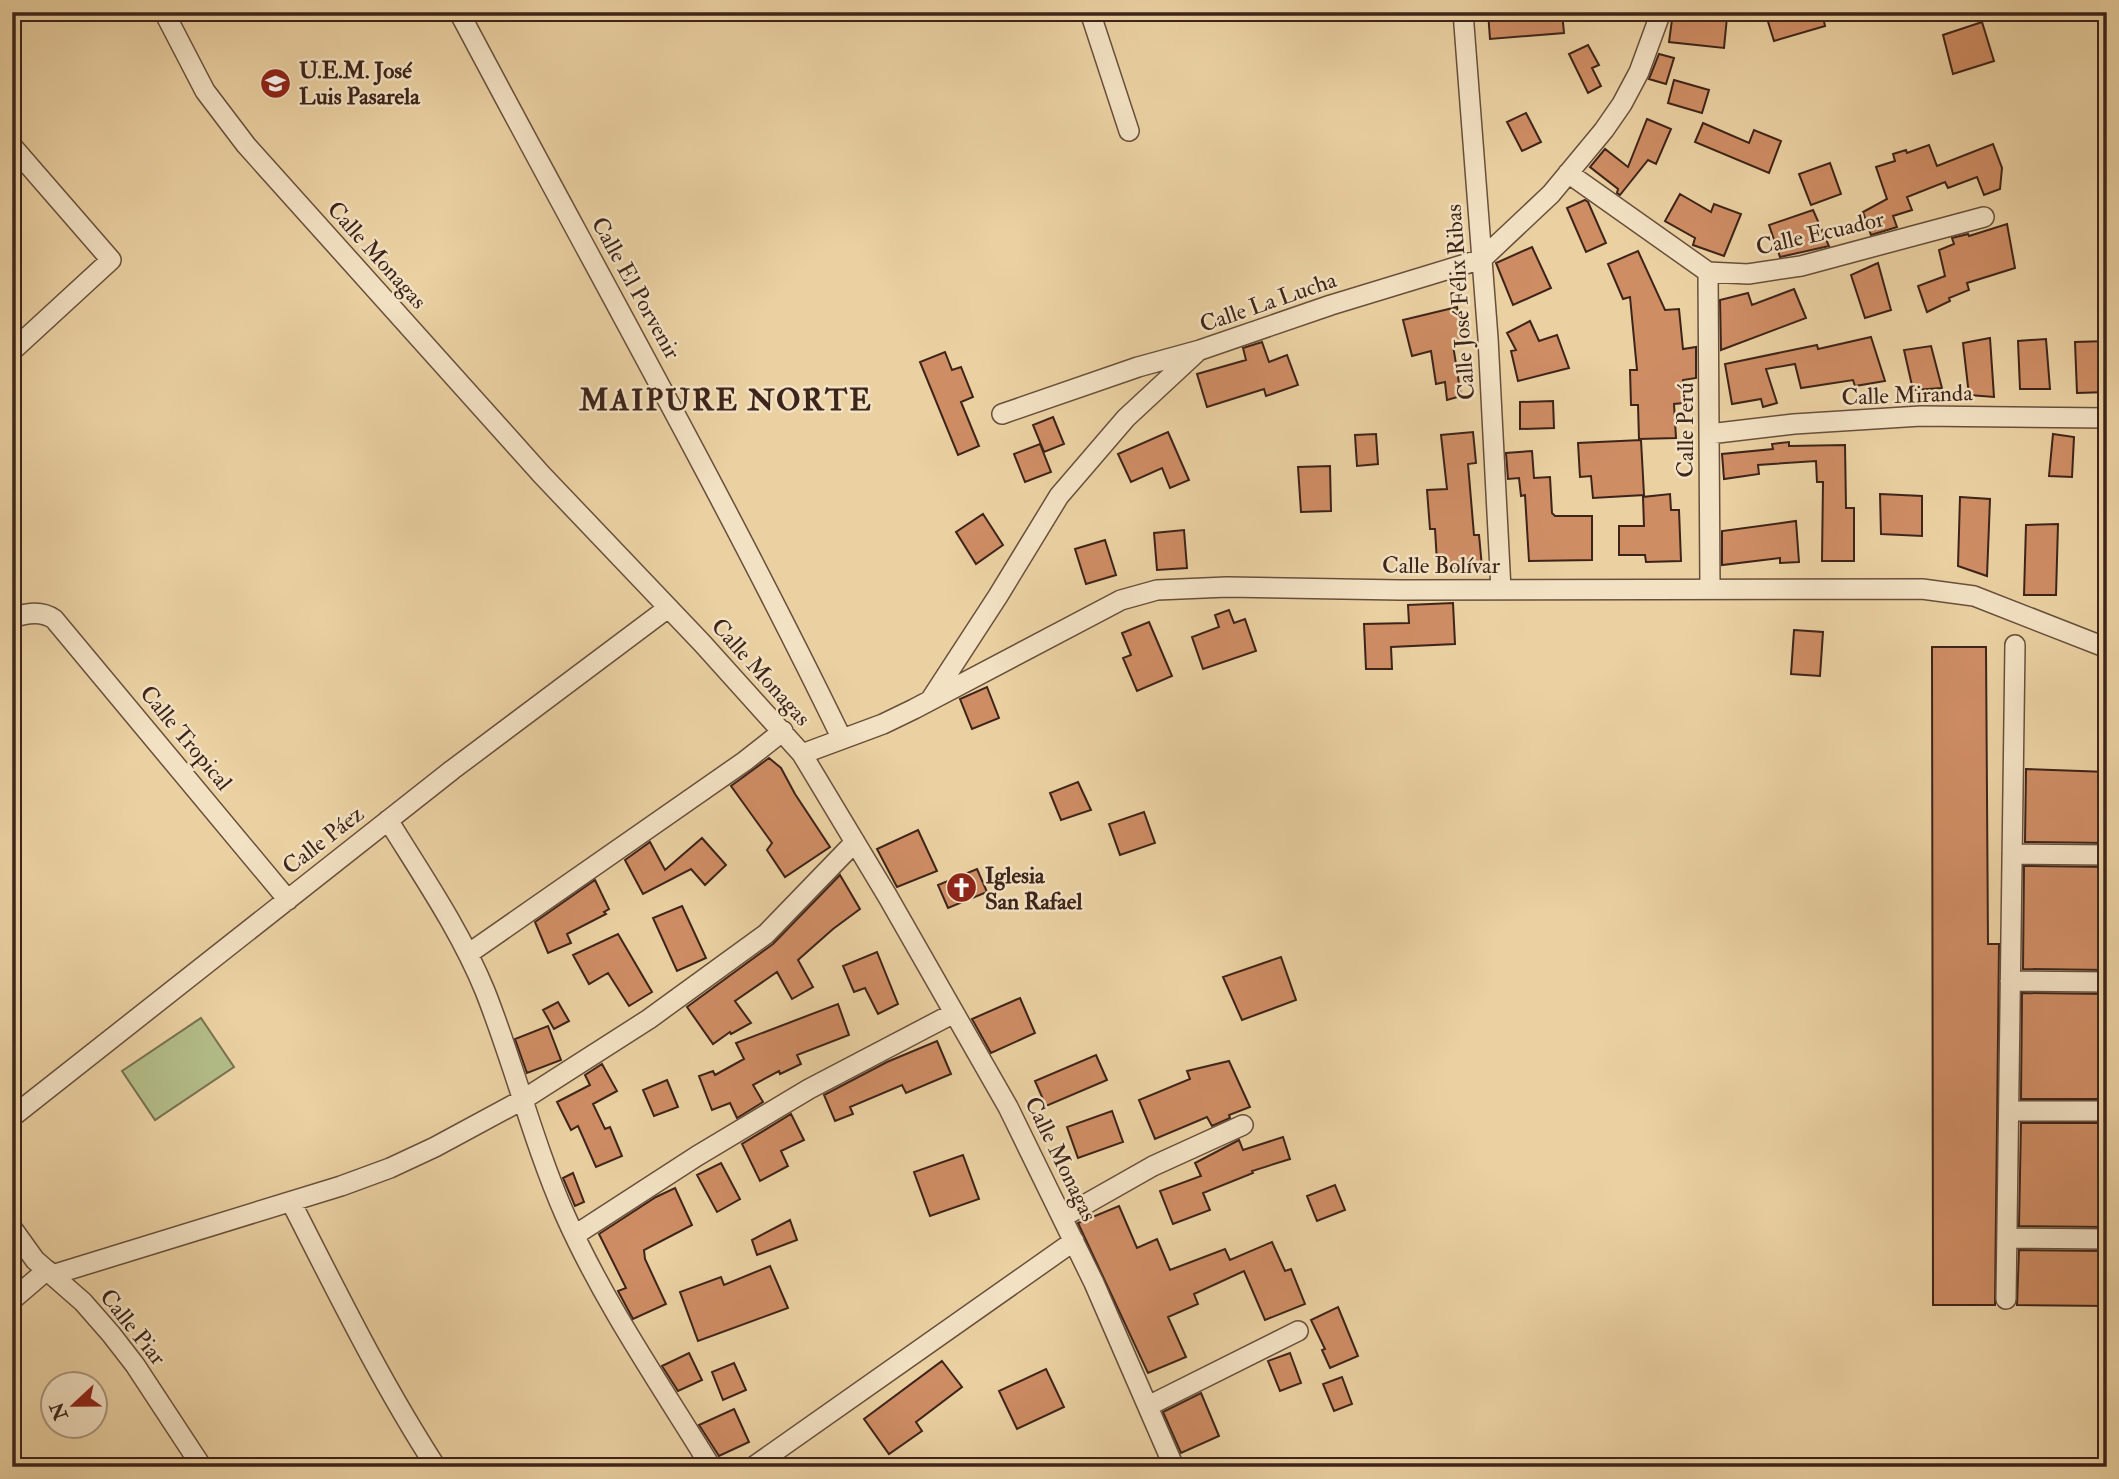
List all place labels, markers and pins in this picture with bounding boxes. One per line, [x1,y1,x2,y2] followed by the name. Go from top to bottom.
[299,56,421,111] place label: U.E.M. José Luis Pasarela
[259,66,293,100] school or university icon: U.E.M. José Luis Pasarela
[985,861,1083,916] place label: Iglesia San Rafael
[945,871,979,905] church icon: Iglesia San Rafael

